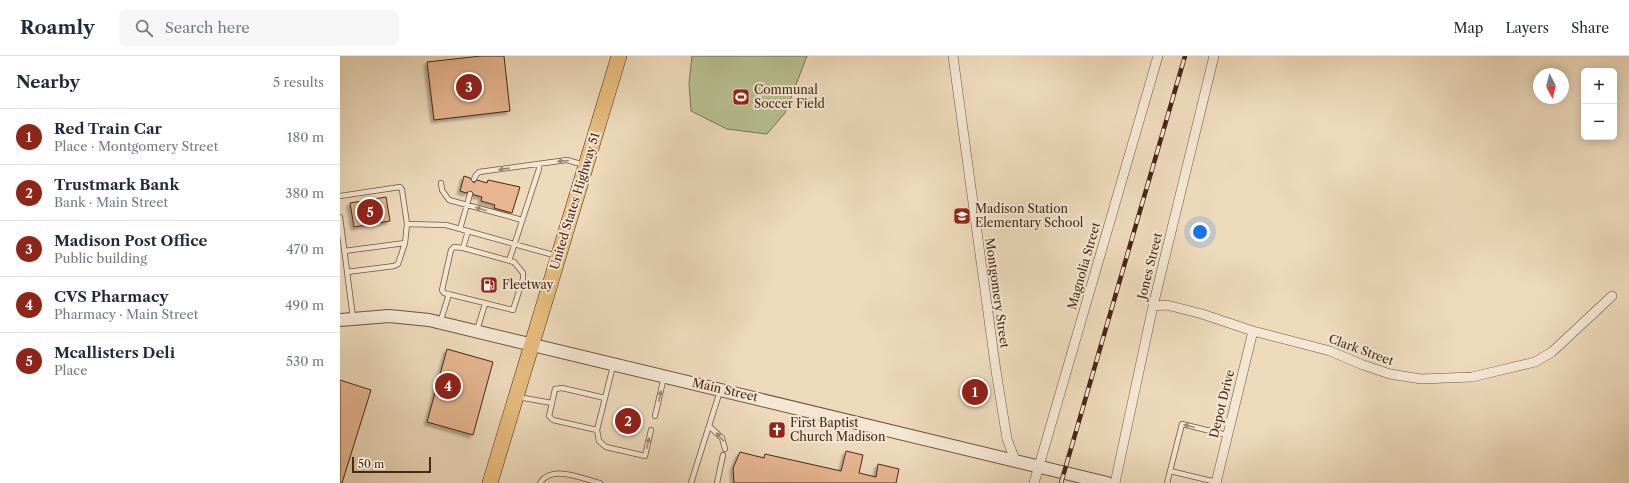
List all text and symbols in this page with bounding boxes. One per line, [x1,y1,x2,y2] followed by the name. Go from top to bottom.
[119,10,399,46] search box
[20,16,95,39] text: Roamly
[133,17,155,39] icon: search
[165,18,250,37] text: Search here
[1453,19,1483,37] text: Map
[1505,19,1549,37] text: Layers
[1571,19,1609,37] text: Share
[1533,68,1569,104] north arrow
[1581,68,1617,140] map controls
[1581,68,1617,104] button: +
[16,72,80,92] text: Nearby
[456,72,482,102] pin: 3
[273,74,324,90] text: 5 results
[754,82,826,111] place label: Communal Soccer Field
[731,87,751,107] sports icon: Communal Soccer Field
[1581,104,1617,140] button: −
[54,119,162,138] text: Red Train Car
[26,129,32,145] text: 1
[287,129,324,145] text: 180 m
[546,130,603,271] street label: United States Highway 51
[54,138,218,154] text: Place · Montgomery Street
[556,158,569,165] one-way arrow
[498,166,510,172] one-way arrow
[54,175,179,194] text: Trustmark Bank
[25,185,33,201] text: 2
[285,185,324,201] text: 380 m
[54,194,168,210] text: Bank · Main Street
[357,197,383,227] pin: 5
[975,201,1084,230] place label: Madison Station Elementary School
[475,206,487,212] one-way arrow
[952,206,972,226] school or university icon: Madison Station Elementary School
[1064,220,1103,311] street label: Magnolia Street
[1190,222,1210,242] your location
[1134,230,1165,303] street label: Jones Street
[54,231,207,250] text: Madison Post Office
[982,237,1013,350] street label: Montgomery Street
[25,241,33,257] text: 3
[286,241,324,257] text: 470 m
[54,250,147,266] text: Public building
[479,275,499,295] fuel station icon: Fleetway
[502,277,554,292] place label: Fleetway
[54,287,168,306] text: CVS Pharmacy
[25,297,33,313] text: 4
[285,297,324,313] text: 490 m
[54,306,198,322] text: Pharmacy · Main Street
[1327,331,1396,368] street label: Clark Street
[54,343,175,362] text: Mcallisters Deli
[25,353,33,369] text: 5
[286,353,324,369] text: 530 m
[54,362,87,378] text: Place
[1206,368,1237,440] street label: Depot Drive
[435,371,461,401] pin: 4
[691,375,760,404] street label: Main Street
[962,377,988,407] pin: 1
[657,390,663,402] one-way arrow
[615,406,641,436] pin: 2
[790,415,886,444] place label: First Baptist Church Madison
[767,420,787,440] church icon: First Baptist Church Madison
[1183,423,1195,429] one-way arrow
[715,432,724,442] one-way arrow
[646,437,652,449] one-way arrow
[352,455,431,474] scale bar
[358,457,384,471] text: 50 m

